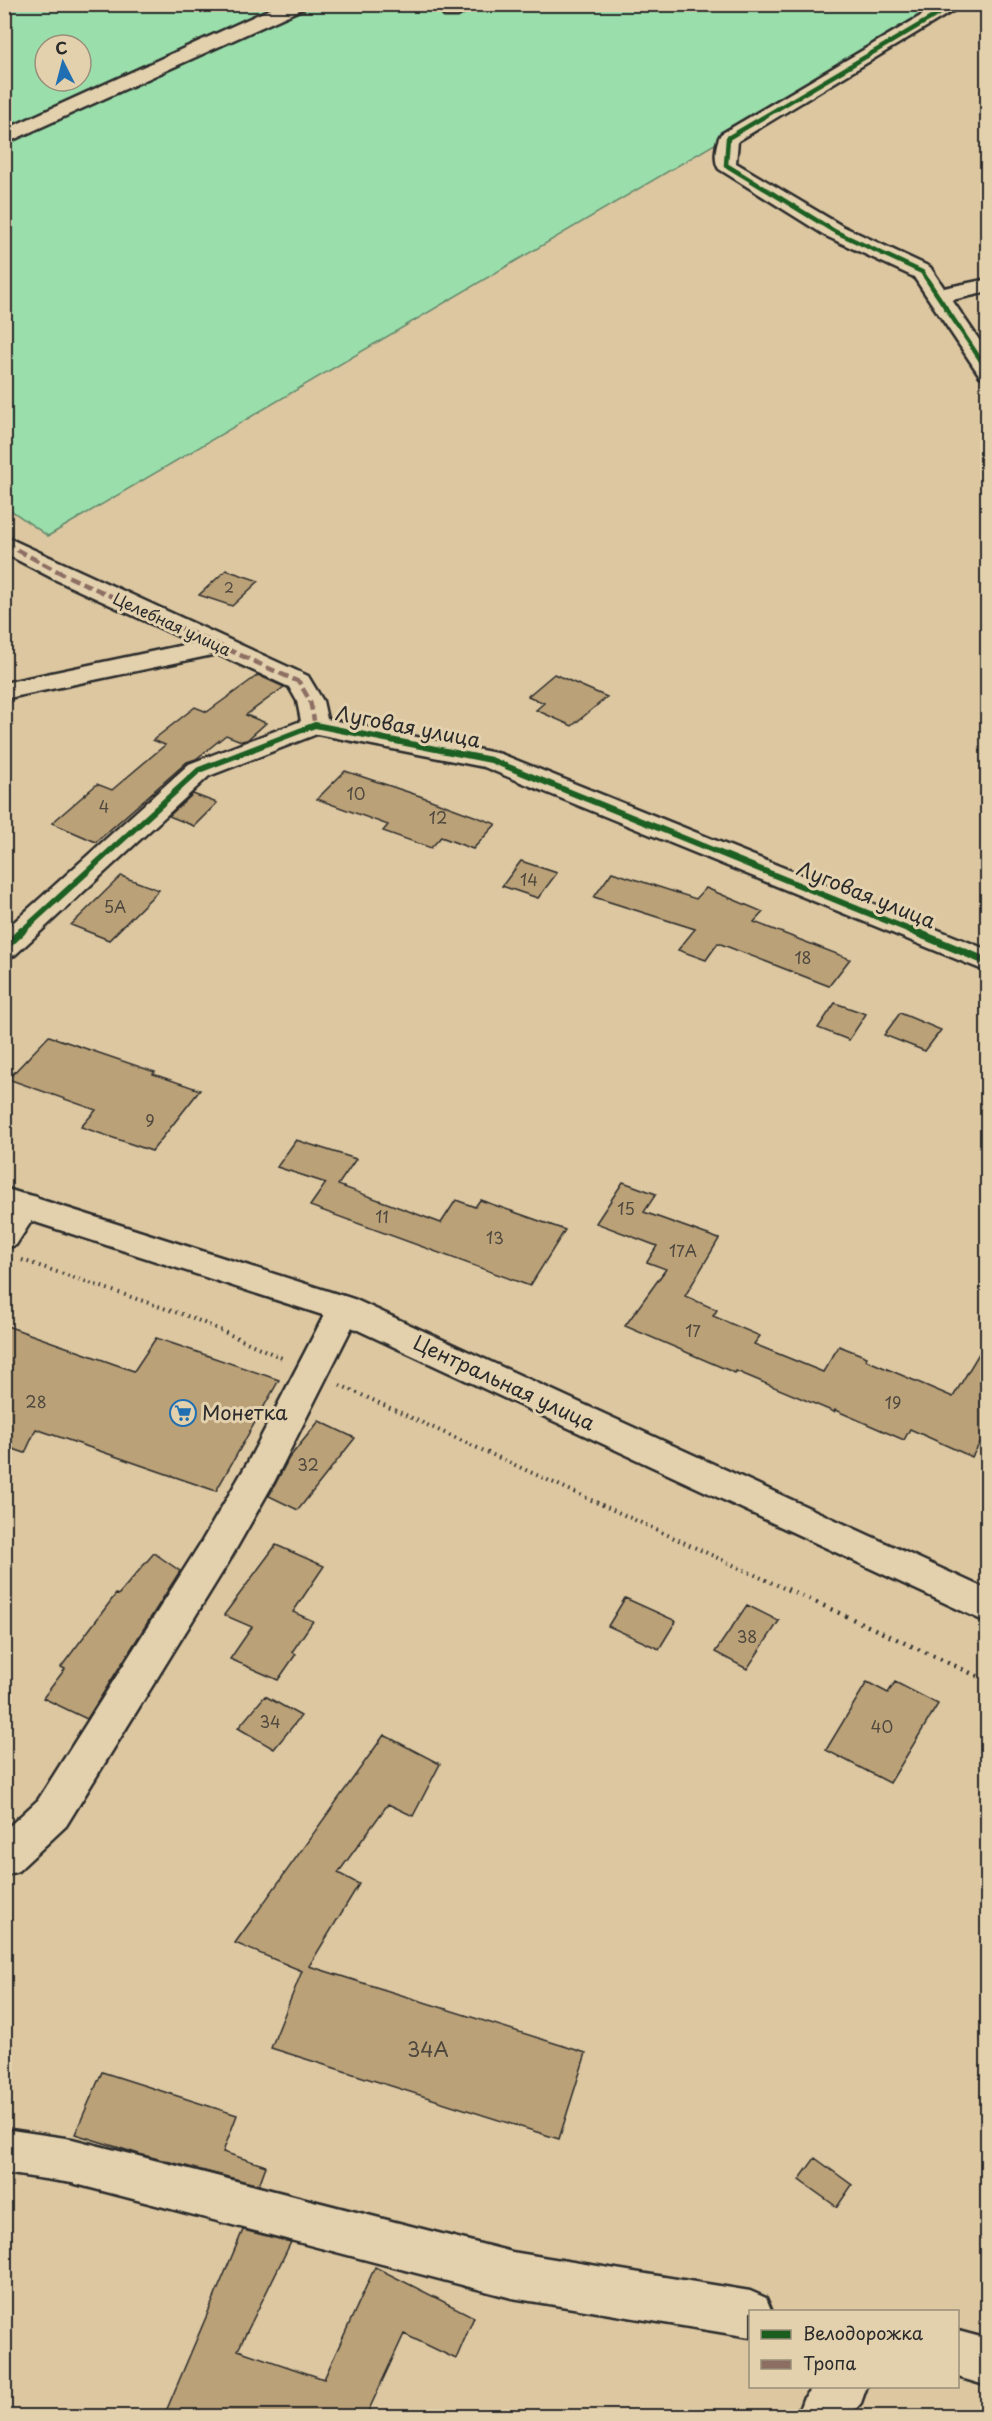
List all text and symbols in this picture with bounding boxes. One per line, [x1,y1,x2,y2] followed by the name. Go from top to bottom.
[33,33,93,93] north arrow
[54,35,69,60] text: С
[224,577,234,598] house number: 2
[109,585,235,661] street label: Целебная улица
[333,697,484,755] street label: Луговая улица
[347,781,365,805] house number: 10
[99,794,109,818] house number: 4
[429,805,447,829] house number: 12
[793,853,941,936] street label: Луговая улица
[520,867,538,891] house number: 14
[104,894,126,918] house number: 5А
[794,945,812,969] house number: 18
[145,1108,155,1132] house number: 9
[617,1196,635,1220] house number: 15
[375,1204,389,1228] house number: 11
[486,1225,504,1249] house number: 13
[669,1238,697,1262] house number: 17А
[685,1318,701,1342] house number: 17
[409,1327,601,1438] street label: Центральная улица
[25,1389,47,1413] house number: 28
[885,1390,901,1414] house number: 19
[202,1397,288,1427] place label: Монетка
[168,1398,198,1428] supermarket icon: Монетка
[297,1452,319,1476] house number: 32
[737,1624,757,1648] house number: 38
[259,1709,281,1733] house number: 34
[871,1714,893,1738] house number: 40
[407,2034,449,2064] house number: 34А
[749,2310,959,2388] legend
[803,2319,924,2346] text: Велодорожка
[803,2349,856,2376] text: Тропа

